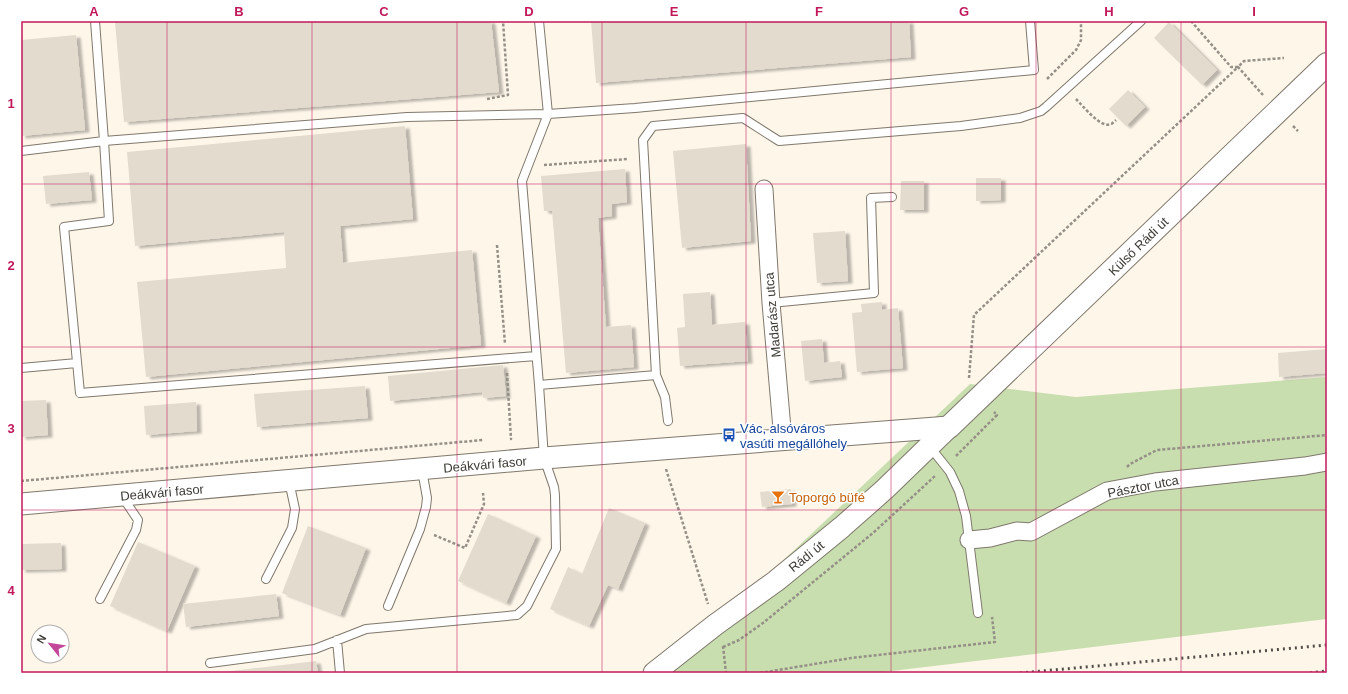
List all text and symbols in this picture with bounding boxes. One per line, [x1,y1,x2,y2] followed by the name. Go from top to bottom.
[89,4,99,19] text: A
[234,4,244,19] text: B
[379,4,389,19] text: C
[524,4,534,19] text: D
[670,4,679,19] text: E
[815,4,823,19] text: F
[959,4,969,19] text: G
[1104,4,1114,19] text: H
[1252,4,1256,19] text: I
[7,96,15,111] text: 1
[1105,214,1172,279] street label: Külső Rádi út
[7,258,15,273] text: 2
[761,271,784,358] street label: Madarász utca
[7,421,15,436] text: 3
[740,421,847,451] place label: Vác, alsóváros vasúti megállóhely
[721,427,737,443] bus stop icon: Vác, alsóváros vasúti megállóhely
[443,453,528,476] street label: Deákvári fasor
[1106,472,1181,501] street label: Pásztor utca
[120,481,205,504] street label: Deákvári fasor
[770,489,786,505] bar icon: Toporgó büfé
[789,490,865,505] place label: Toporgó büfé
[786,537,827,575] street label: Rádi út
[7,583,15,598] text: 4
[30,624,70,664] north arrow
[34,633,49,645] text: N

